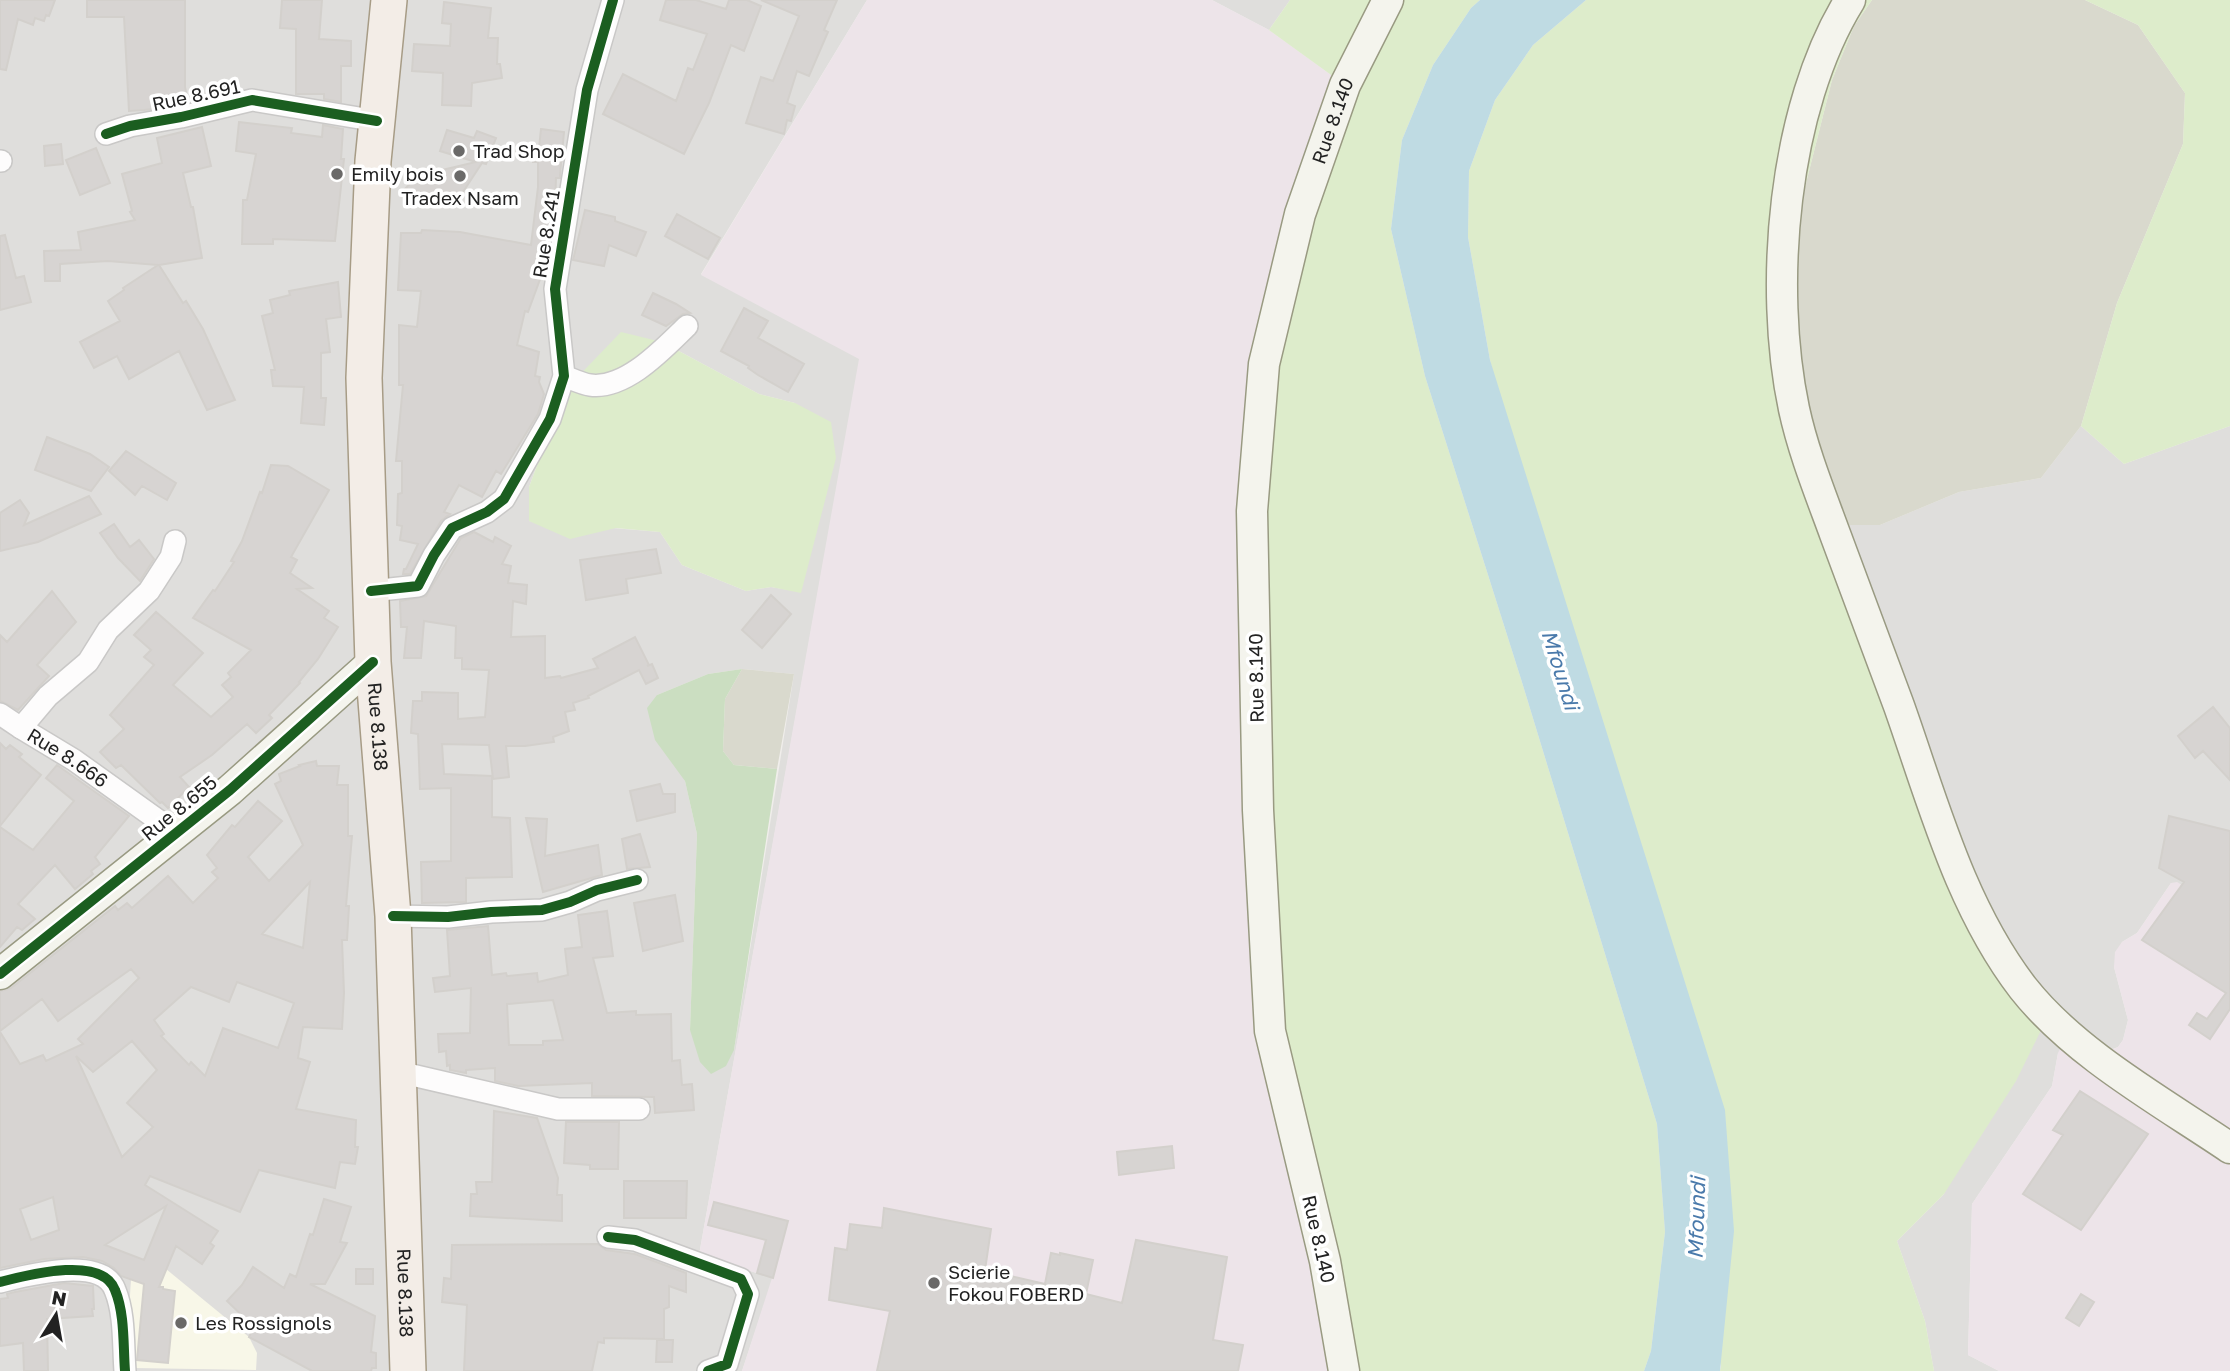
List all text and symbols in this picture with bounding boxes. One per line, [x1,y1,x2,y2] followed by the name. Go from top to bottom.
[1306,73,1358,167] street label: Rue 8.140
[150,74,242,115] street label: Rue 8.691
[473,139,564,162] place label: Trad Shop
[451,143,467,159] marker: Trad Shop
[351,162,444,185] place label: Emily bois
[329,166,345,182] marker: Emily bois
[452,168,468,184] marker: Tradex Nsam
[401,186,519,209] place label: Tradex Nsam
[527,188,564,280] street label: Rue 8.241
[1536,627,1586,715] water label: Mfoundi
[1243,633,1268,723] street label: Rue 8.140
[364,681,394,772] street label: Rue 8.138
[23,723,113,792] street label: Rue 8.666
[136,770,221,845] street label: Rue 8.655
[1682,1174,1711,1260] water label: Mfoundi
[1298,1193,1341,1285] street label: Rue 8.140
[393,1248,419,1338] street label: Rue 8.138
[948,1260,1084,1305] place label: Scierie Fokou FOBERD
[926,1275,942,1291] marker: Scierie Fokou FOBERD
[21,1280,91,1350] north arrow
[50,1285,69,1310] text: N
[195,1311,332,1334] place label: Les Rossignols
[173,1315,189,1331] marker: Les Rossignols

